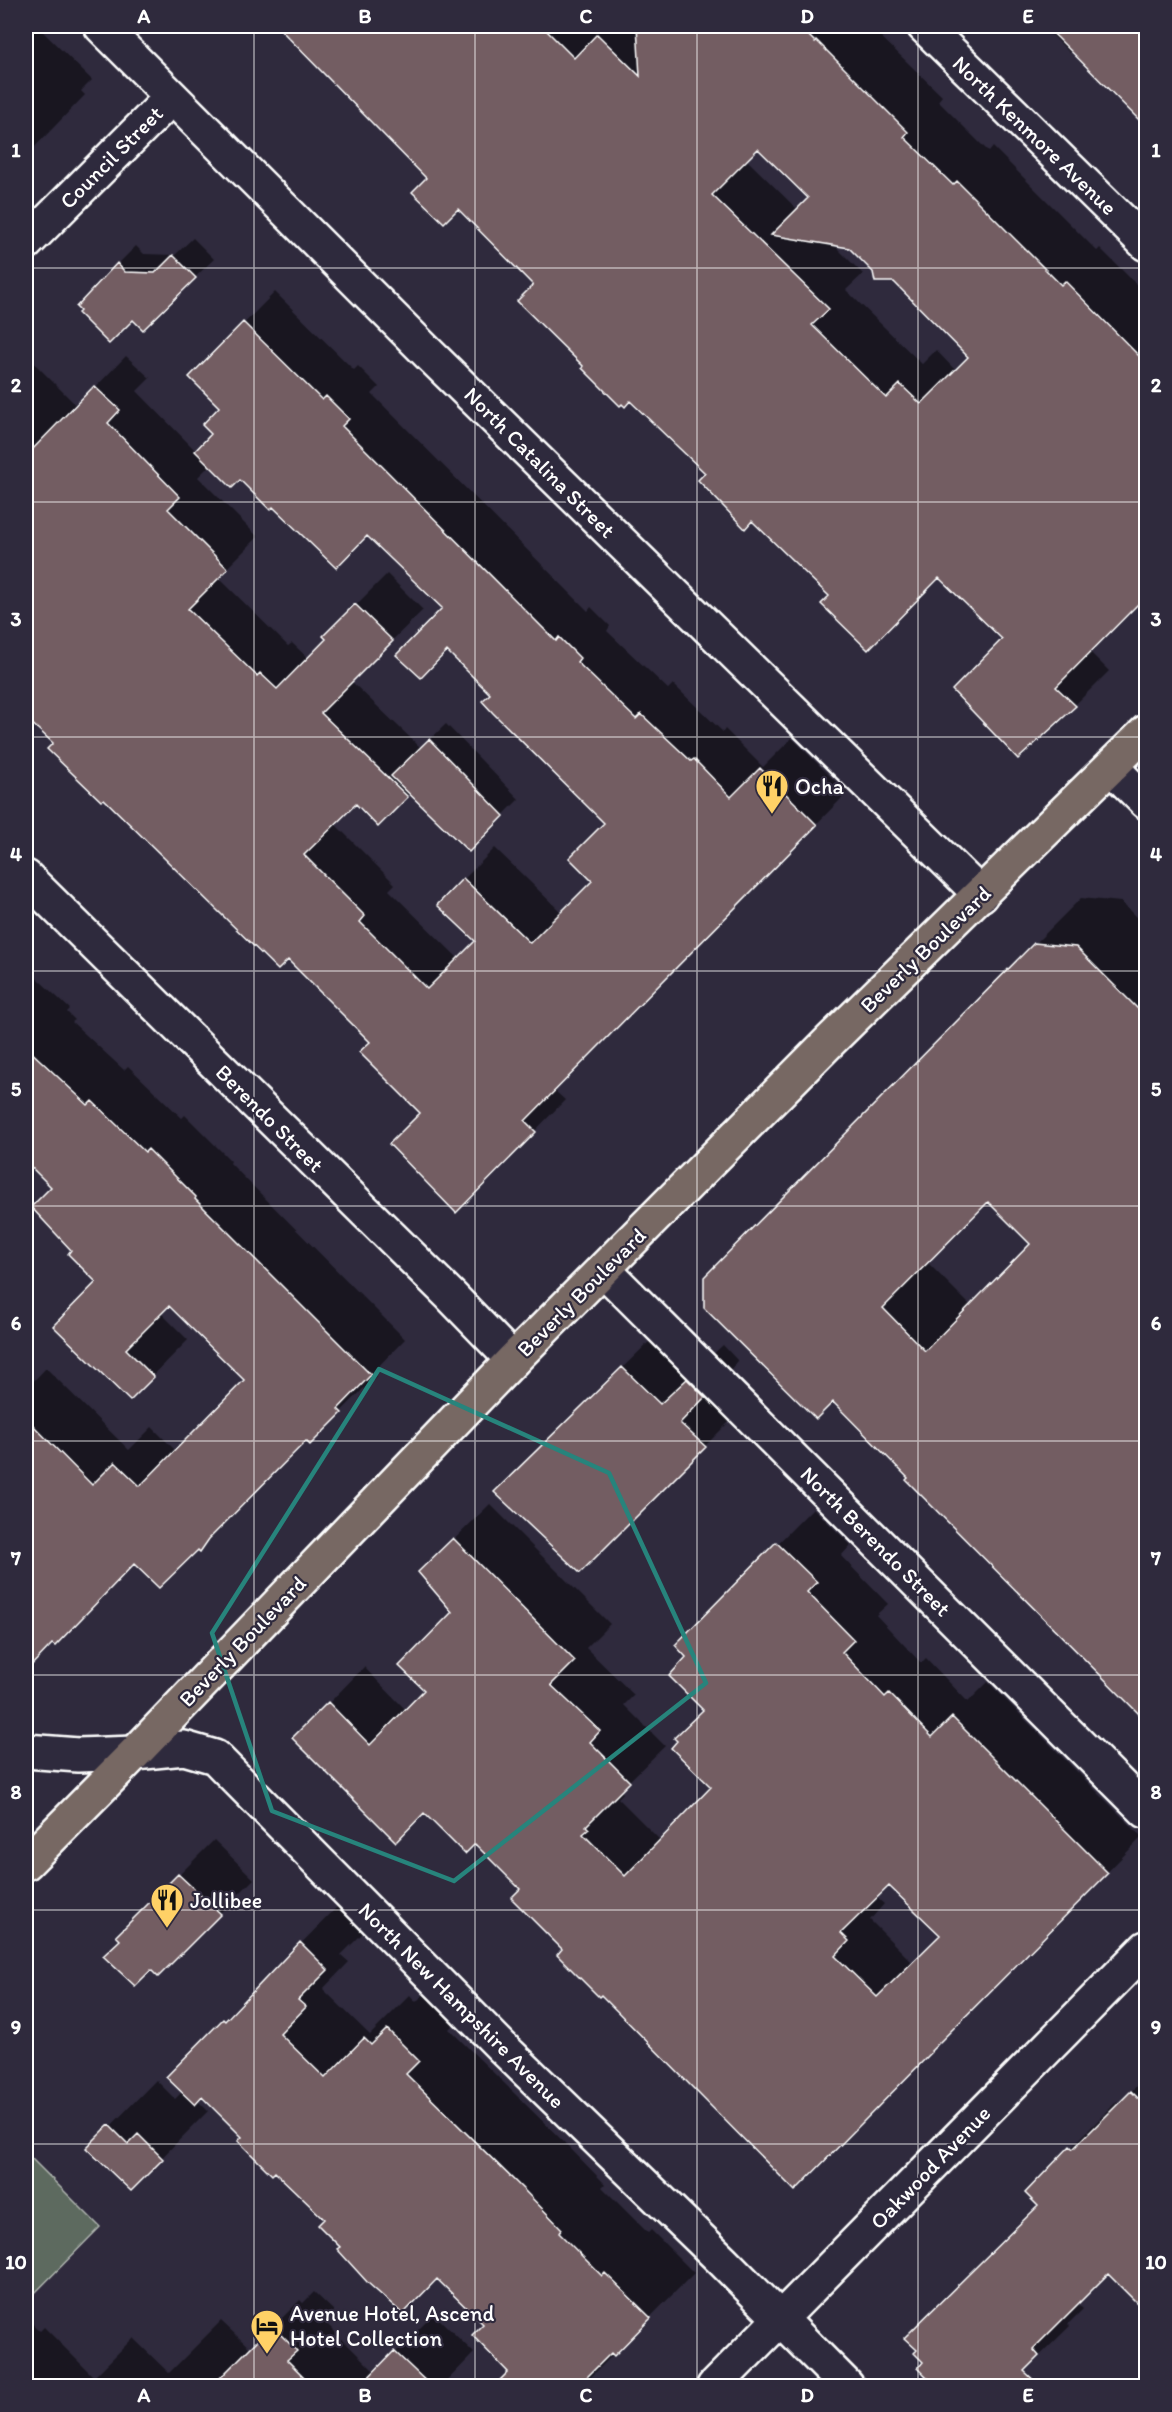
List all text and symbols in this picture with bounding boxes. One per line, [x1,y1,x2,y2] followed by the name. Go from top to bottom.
[137,4,151,28] text: A
[359,4,372,28] text: B
[580,4,593,28] text: C
[800,4,814,28] text: D
[1022,4,1034,28] text: E
[947,50,1123,221] street label: North Kenmore Avenue
[54,100,169,215] street label: Council Street
[11,138,21,162] text: 1
[1151,138,1161,162] text: 1
[11,373,22,397] text: 2
[1151,373,1162,397] text: 2
[458,381,621,544] street label: North Catalina Street
[11,607,22,631] text: 3
[1151,607,1162,631] text: 3
[754,768,790,815] restaurant icon: Ocha
[795,773,844,800] place label: Ocha
[10,842,22,866] text: 4
[1150,842,1162,866] text: 4
[854,880,997,1019] street label: Beverly Boulevard
[210,1059,329,1178] street label: Berendo Street
[11,1077,22,1101] text: 5
[1151,1077,1162,1101] text: 5
[511,1222,652,1363] street label: Beverly Boulevard
[11,1311,22,1335] text: 6
[1151,1311,1162,1335] text: 6
[795,1461,956,1622] street label: North Berendo Street
[10,1546,21,1570] text: 7
[1150,1546,1161,1570] text: 7
[173,1570,312,1712] street label: Beverly Boulevard
[11,1780,22,1804] text: 8
[1151,1780,1162,1804] text: 8
[149,1882,185,1929] restaurant icon: Jollibee
[190,1887,262,1914] place label: Jollibee
[353,1897,570,2114] street label: North New Hampshire Avenue
[11,2015,21,2039] text: 9
[1151,2015,1161,2039] text: 9
[865,2100,996,2235] street label: Oakwood Avenue
[5,2250,27,2274] text: 10
[1145,2250,1167,2274] text: 10
[290,2300,494,2352] place label: Avenue Hotel, Ascend Hotel Collection
[249,2308,285,2355] hotel icon: Avenue Hotel, Ascend Hotel Collection
[137,2383,151,2407] text: A
[359,2383,372,2407] text: B
[580,2383,593,2407] text: C
[800,2383,814,2407] text: D
[1022,2383,1034,2407] text: E

